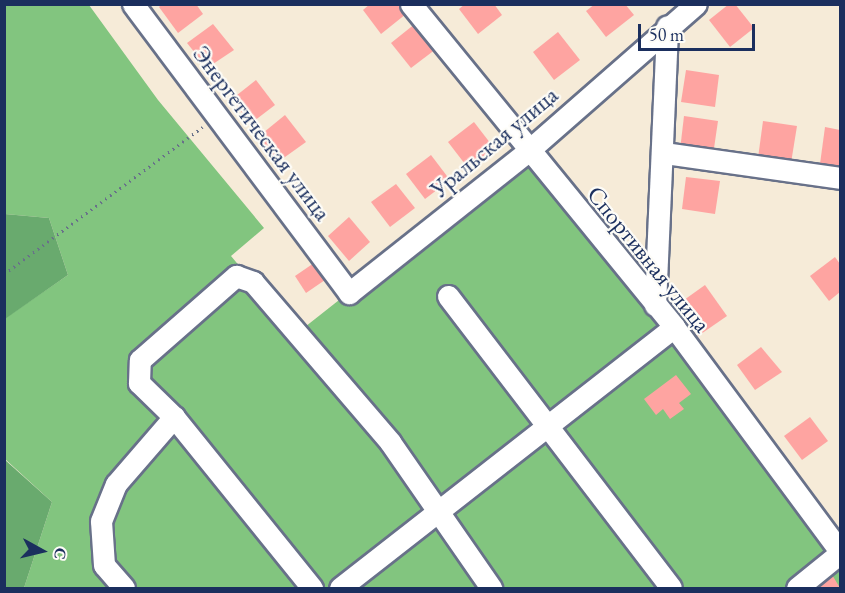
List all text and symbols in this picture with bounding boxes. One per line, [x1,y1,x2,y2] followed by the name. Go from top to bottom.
[641,12,758,50] scale bar
[649,23,684,46] text: 50 m
[187,40,337,226] street label: Энергетическая улица
[424,80,564,204] street label: Уральская улица
[581,180,717,338] street label: Спортивная улица
[12,521,72,581] north arrow
[49,546,72,561] text: С

